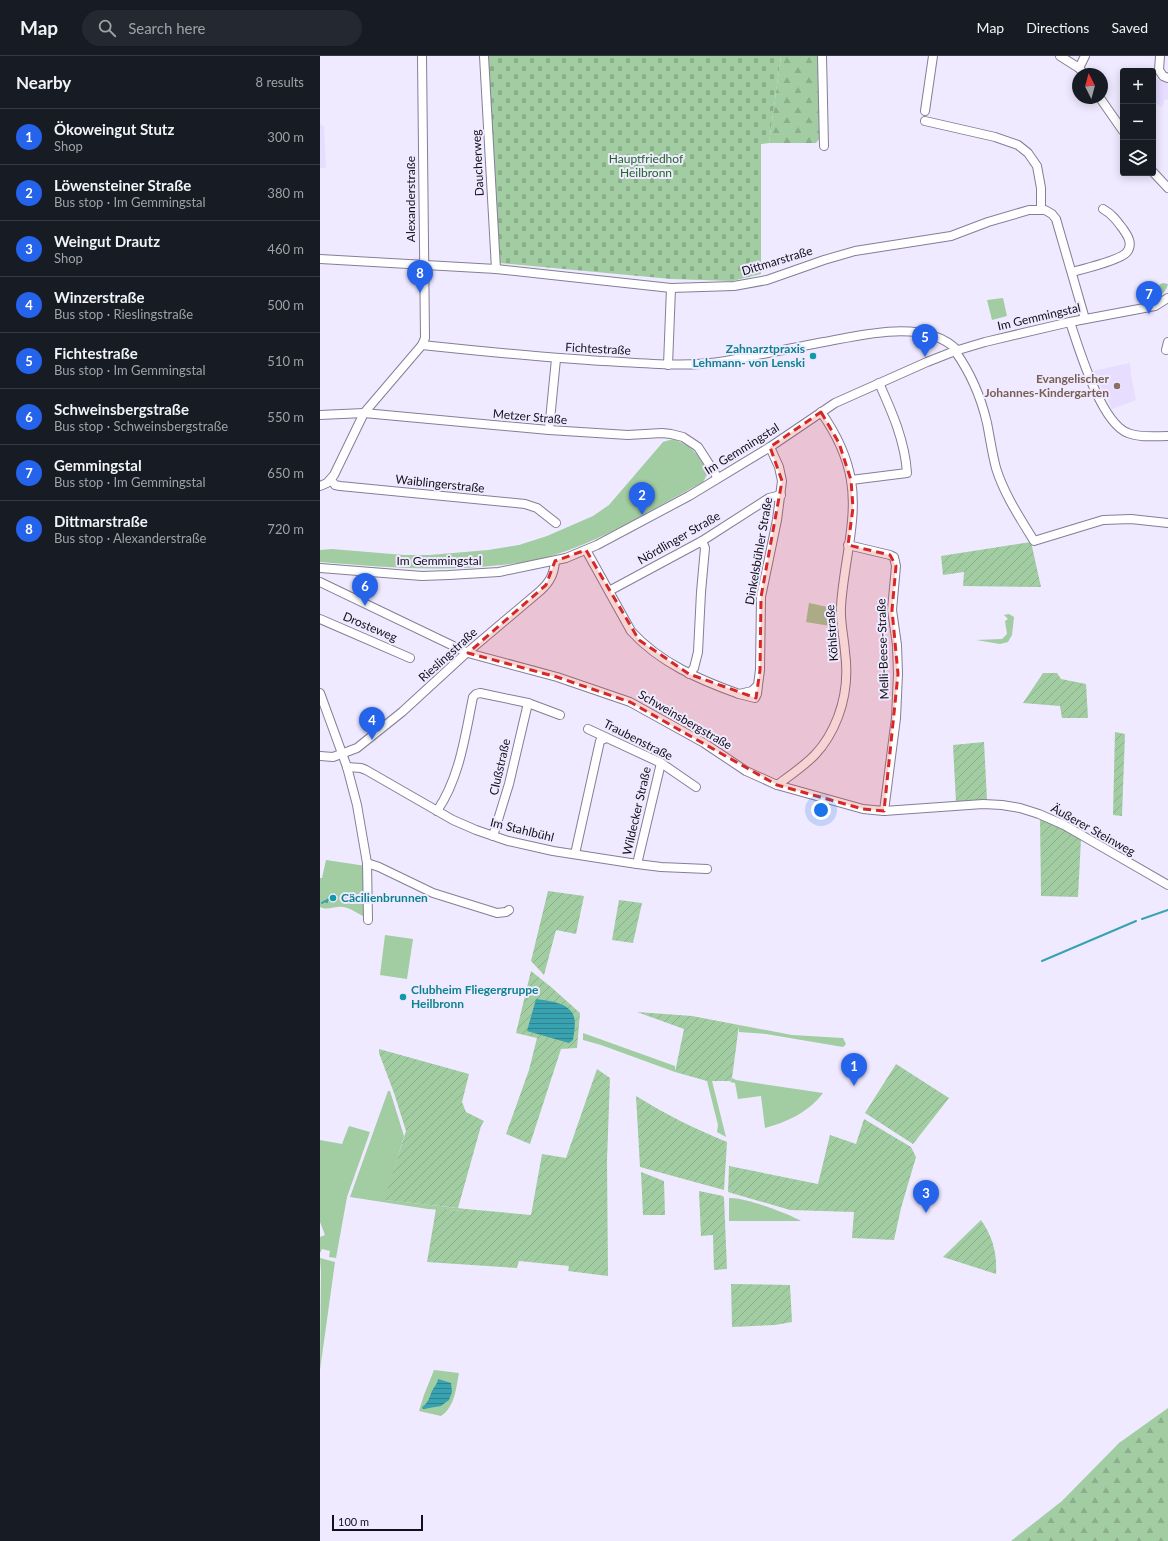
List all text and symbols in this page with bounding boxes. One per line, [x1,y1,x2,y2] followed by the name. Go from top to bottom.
[82,10,362,46] search box
[20,16,58,39] text: Map
[96,17,118,39] icon: search
[128,19,206,37] text: Search here
[977,19,1004,36] text: Map
[1026,19,1089,36] text: Directions
[1111,19,1148,36] text: Saved
[1072,68,1108,104] north arrow
[1120,68,1156,176] map controls
[1120,68,1156,104] button: +
[16,72,71,93] text: Nearby
[256,74,304,90] text: 8 results
[1120,104,1156,140] button: −
[54,120,174,138] text: Ökoweingut Stutz
[25,129,33,145] text: 1
[267,129,304,145] text: 300 m
[468,129,487,197] street label: Daucherweg
[54,138,83,154] text: Shop
[1120,140,1156,176] button: layers
[609,151,684,180] park label: Hauptfriedhof Heilbronn
[403,156,418,242] street label: Alexanderstraße
[54,176,191,194] text: Löwensteiner Straße
[25,185,33,201] text: 2
[267,185,304,201] text: 380 m
[54,194,206,210] text: Bus stop · Im Gemmingstal
[54,232,160,250] text: Weingut Drautz
[25,241,33,257] text: 3
[267,241,304,257] text: 460 m
[740,243,814,278] street label: Dittmarstraße
[54,250,83,266] text: Shop
[407,260,433,293] pin: 8
[1136,281,1162,314] pin: 7
[54,288,145,306] text: Winzerstraße
[25,297,33,313] text: 4
[267,297,304,313] text: 500 m
[996,300,1082,333] street label: Im Gemmingstal
[54,306,193,322] text: Bus stop · Rieslingstraße
[912,324,938,357] pin: 5
[565,339,631,358] street label: Fichtestraße
[693,341,805,370] place label: Zahnarztpraxis Lehmann- von Lenski
[54,344,138,362] text: Fichtestraße
[808,351,818,361] marker: Zahnarztpraxis Lehmann- von Lenski
[25,353,33,369] text: 5
[267,353,304,369] text: 510 m
[54,362,206,378] text: Bus stop · Im Gemmingstal
[984,371,1110,400] place label: Evangelischer Johannes-Kindergarten
[1112,381,1122,391] marker: Evangelischer Johannes-Kindergarten
[54,400,189,418] text: Schweinsbergstraße
[492,406,568,427] street label: Metzer Straße
[25,409,33,425] text: 6
[267,409,304,425] text: 550 m
[54,418,228,434] text: Bus stop · Schweinsbergstraße
[702,420,782,477] street label: Im Gemmingstal
[54,456,142,474] text: Gemmingstal
[25,465,33,481] text: 7
[267,465,304,481] text: 650 m
[395,471,485,496] street label: Waiblingerstraße
[54,474,206,490] text: Bus stop · Im Gemmingstal
[629,482,655,515] pin: 2
[742,496,775,606] street label: Dinkelsbühler Straße
[635,508,723,567] street label: Nördlinger Straße
[54,512,148,530] text: Dittmarstraße
[25,521,33,537] text: 8
[267,521,304,537] text: 720 m
[54,530,206,546] text: Bus stop · Alexanderstraße
[396,553,482,568] street label: Im Gemmingstal
[352,573,378,606] pin: 6
[873,598,892,700] street label: Melli-Beese-Straße
[822,604,841,662] street label: Köhlstraße
[341,608,400,645] street label: Drosteweg
[415,624,480,685] street label: Rieslingstraße
[636,687,735,753] street label: Schweinsbergstraße
[359,707,385,740] pin: 4
[601,716,675,763] street label: Traubenstraße
[486,737,513,797] street label: Clußstraße
[619,765,654,857] street label: Wildecker Straße
[811,800,831,820] your location
[1049,800,1138,859] street label: Äußerer Steinweg
[489,814,556,845] street label: Im Stahlbühl
[341,890,428,905] place label: Cäcilienbrunnen
[328,893,338,903] marker: Cäcilienbrunnen
[411,982,539,1011] place label: Clubheim Fliegergruppe Heilbronn
[398,992,408,1002] marker: Clubheim Fliegergruppe Heilbronn
[841,1053,867,1086] pin: 1
[913,1180,939,1213] pin: 3
[332,1513,423,1532] scale bar
[338,1515,369,1528] text: 100 m

